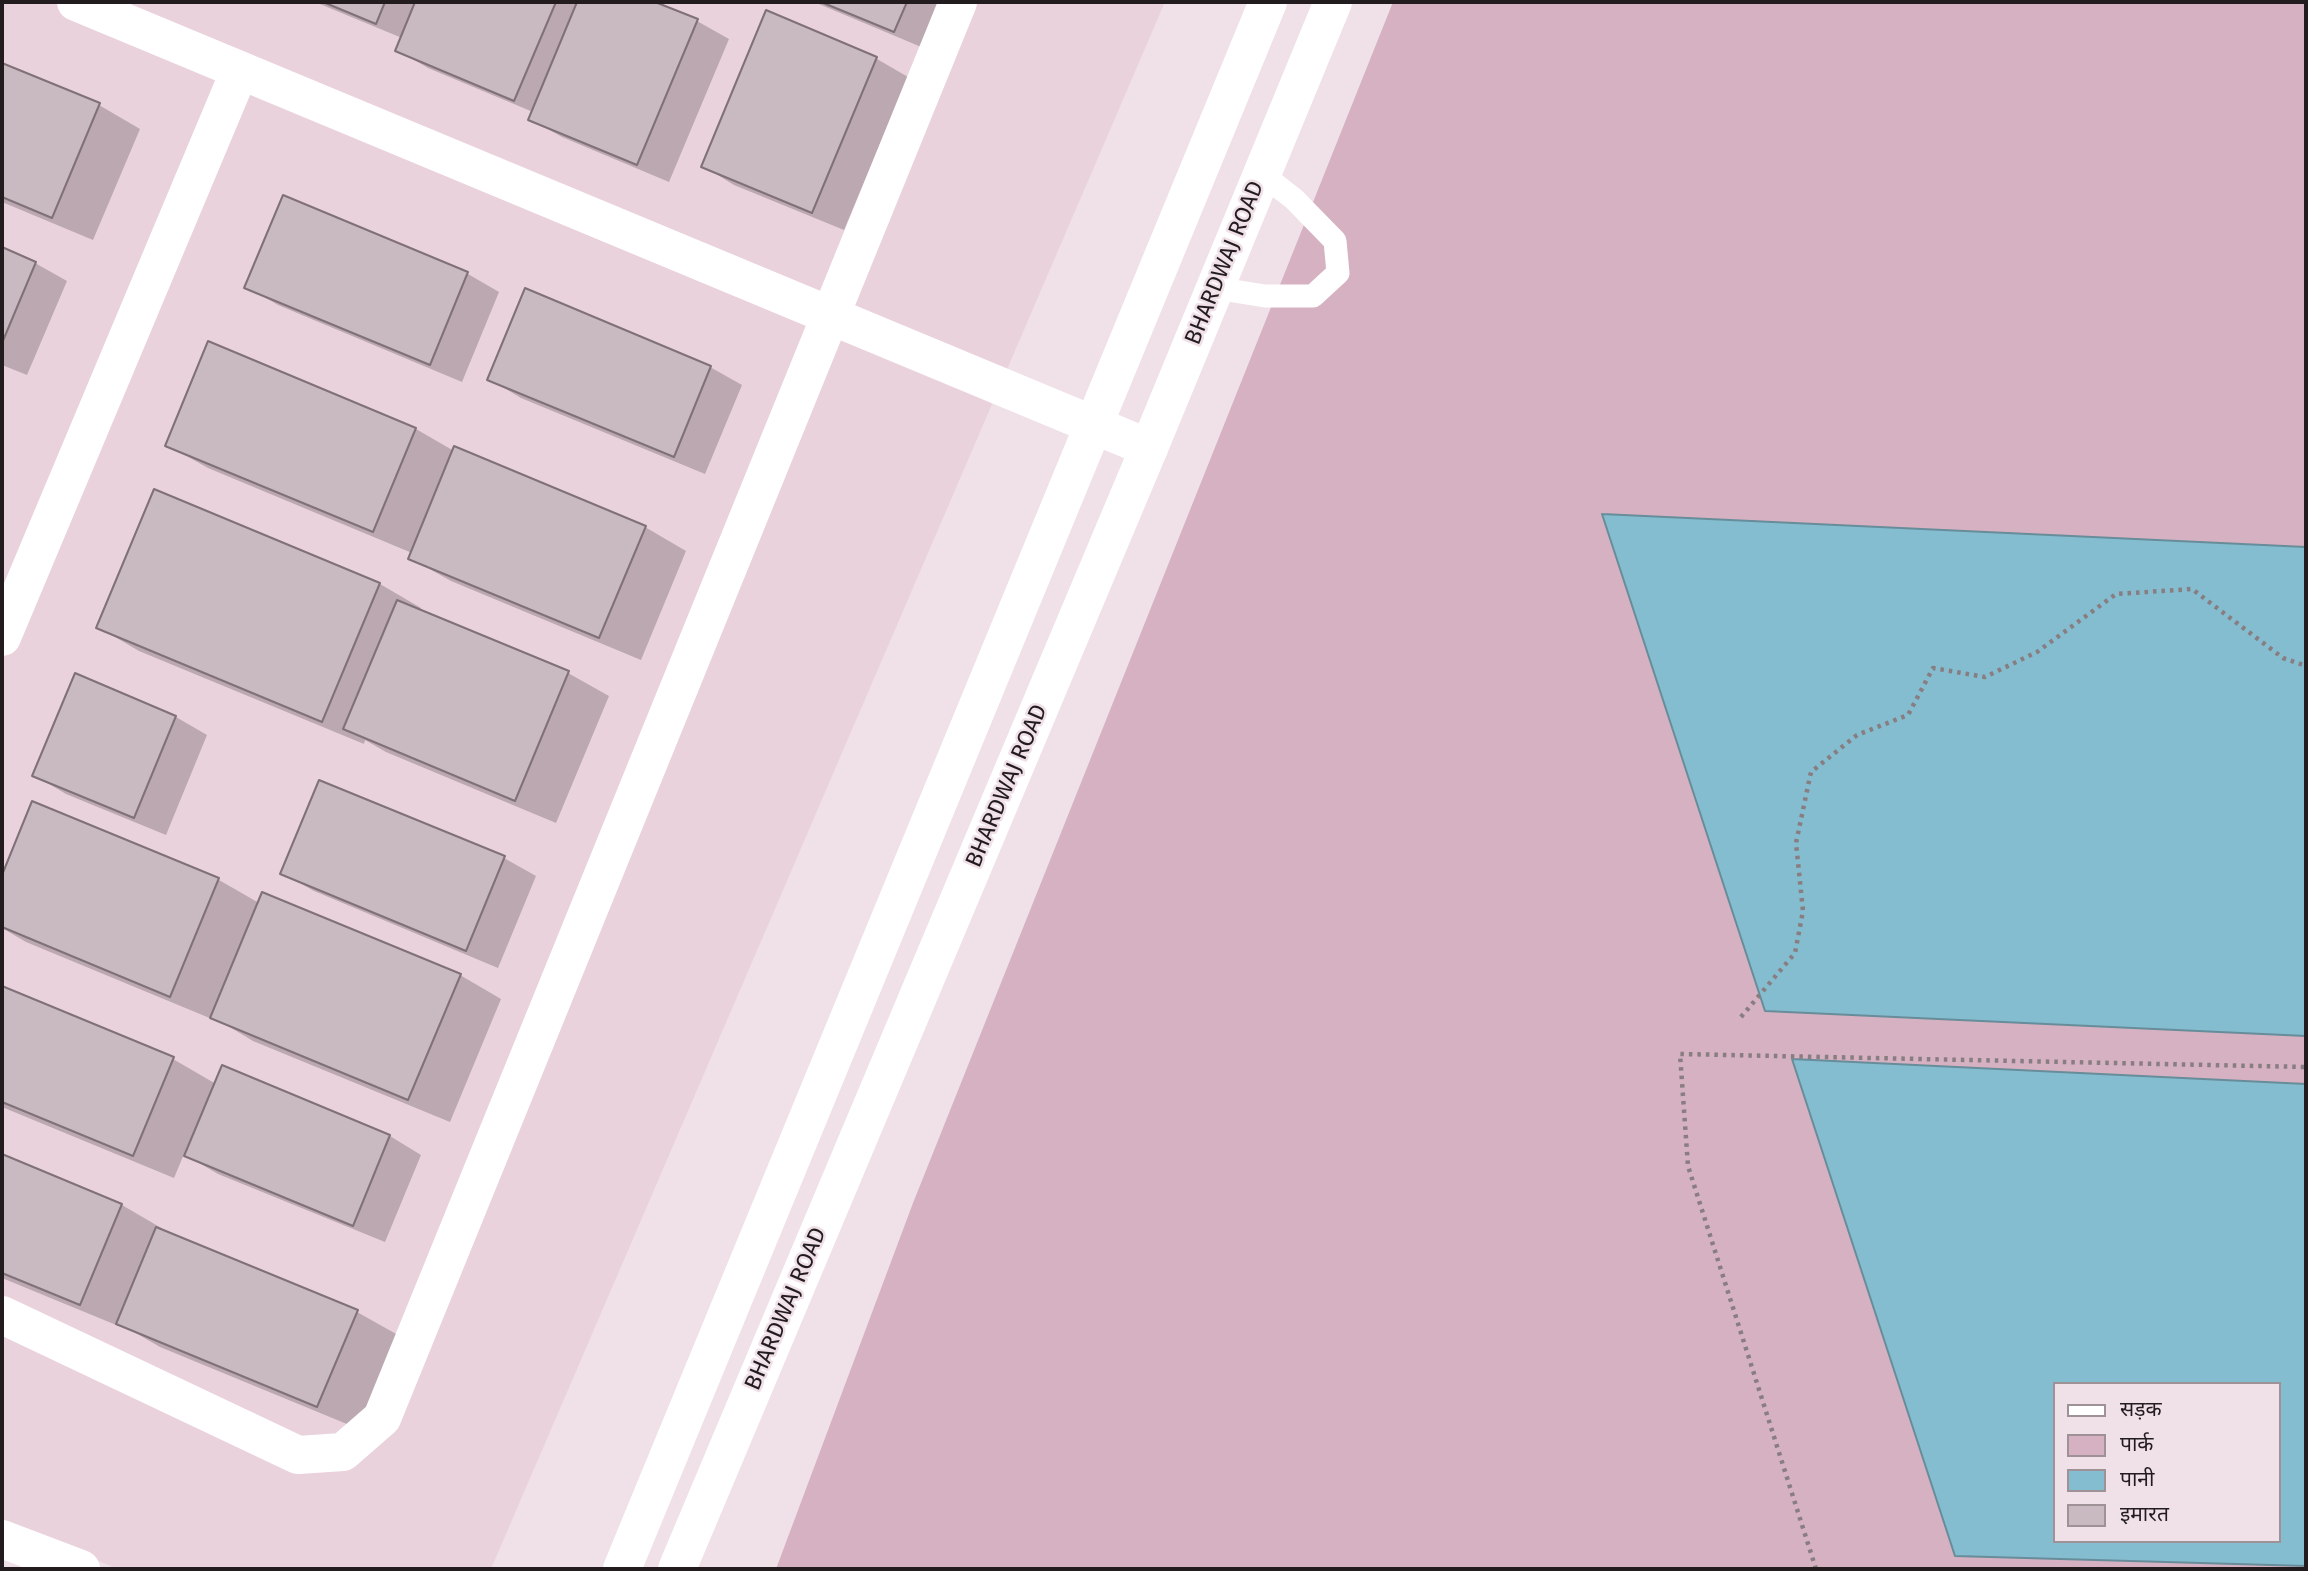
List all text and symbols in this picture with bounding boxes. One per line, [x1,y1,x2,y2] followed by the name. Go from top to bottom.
[1180,177,1270,349] street label: BHARDWAJ ROAD
[960,700,1054,872] street label: BHARDWAJ ROAD
[739,1223,833,1395] street label: BHARDWAJ ROAD
[2052,1382,2280,1543] legend
[2120,1396,2162,1422] text: सड़क
[2120,1431,2154,1457] text: पार्क
[2120,1466,2154,1492] text: पानी
[2120,1501,2169,1527] text: इमारत

